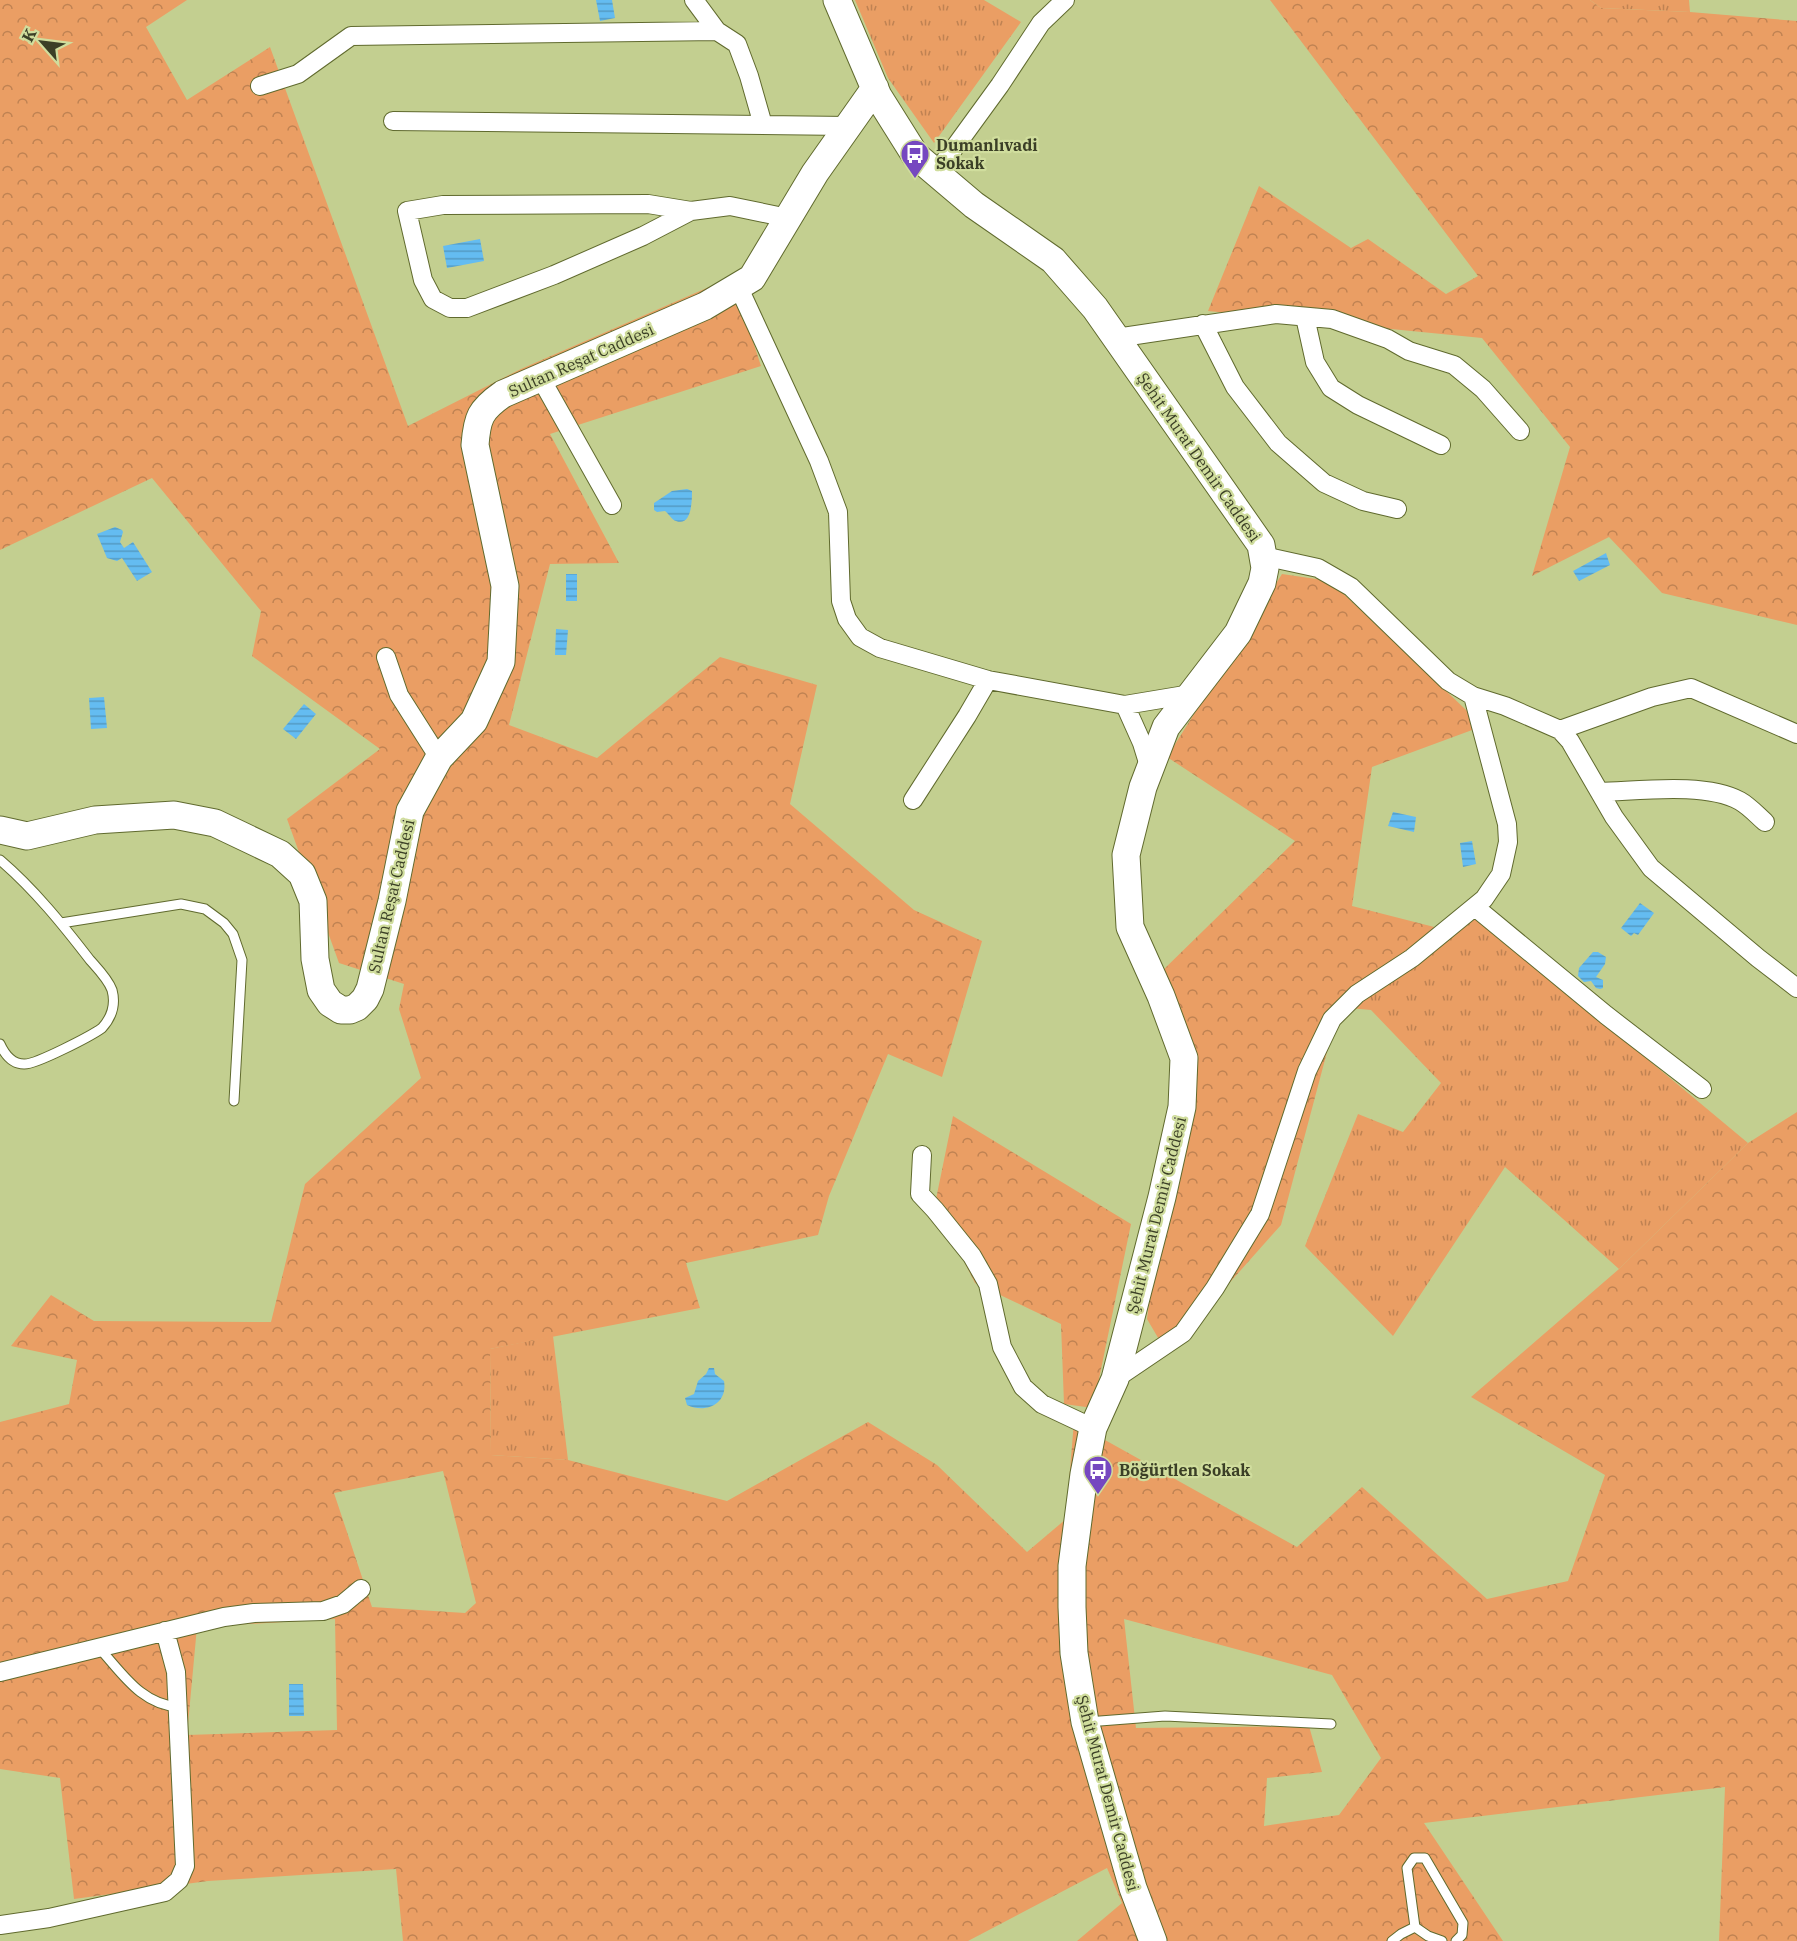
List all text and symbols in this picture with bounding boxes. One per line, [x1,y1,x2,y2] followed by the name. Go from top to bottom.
[12,12,72,72] north arrow
[17,24,41,45] text: K
[936,135,1038,173] place label: Dumanlıvadi Sokak
[899,138,931,180] bus stop icon: Dumanlıvadi Sokak
[505,319,657,401] street label: Sultan Reşat Caddesi
[1133,369,1265,545] street label: Şehit Murat Demir Caddesi
[364,817,418,975] street label: Sultan Reşat Caddesi
[1122,1115,1190,1315] street label: Şehit Murat Demir Caddesi
[1082,1454,1114,1496] bus stop icon: Böğürtlen Sokak
[1119,1460,1250,1480] place label: Böğürtlen Sokak
[1072,1693,1144,1893] street label: Şehit Murat Demir Caddesi

